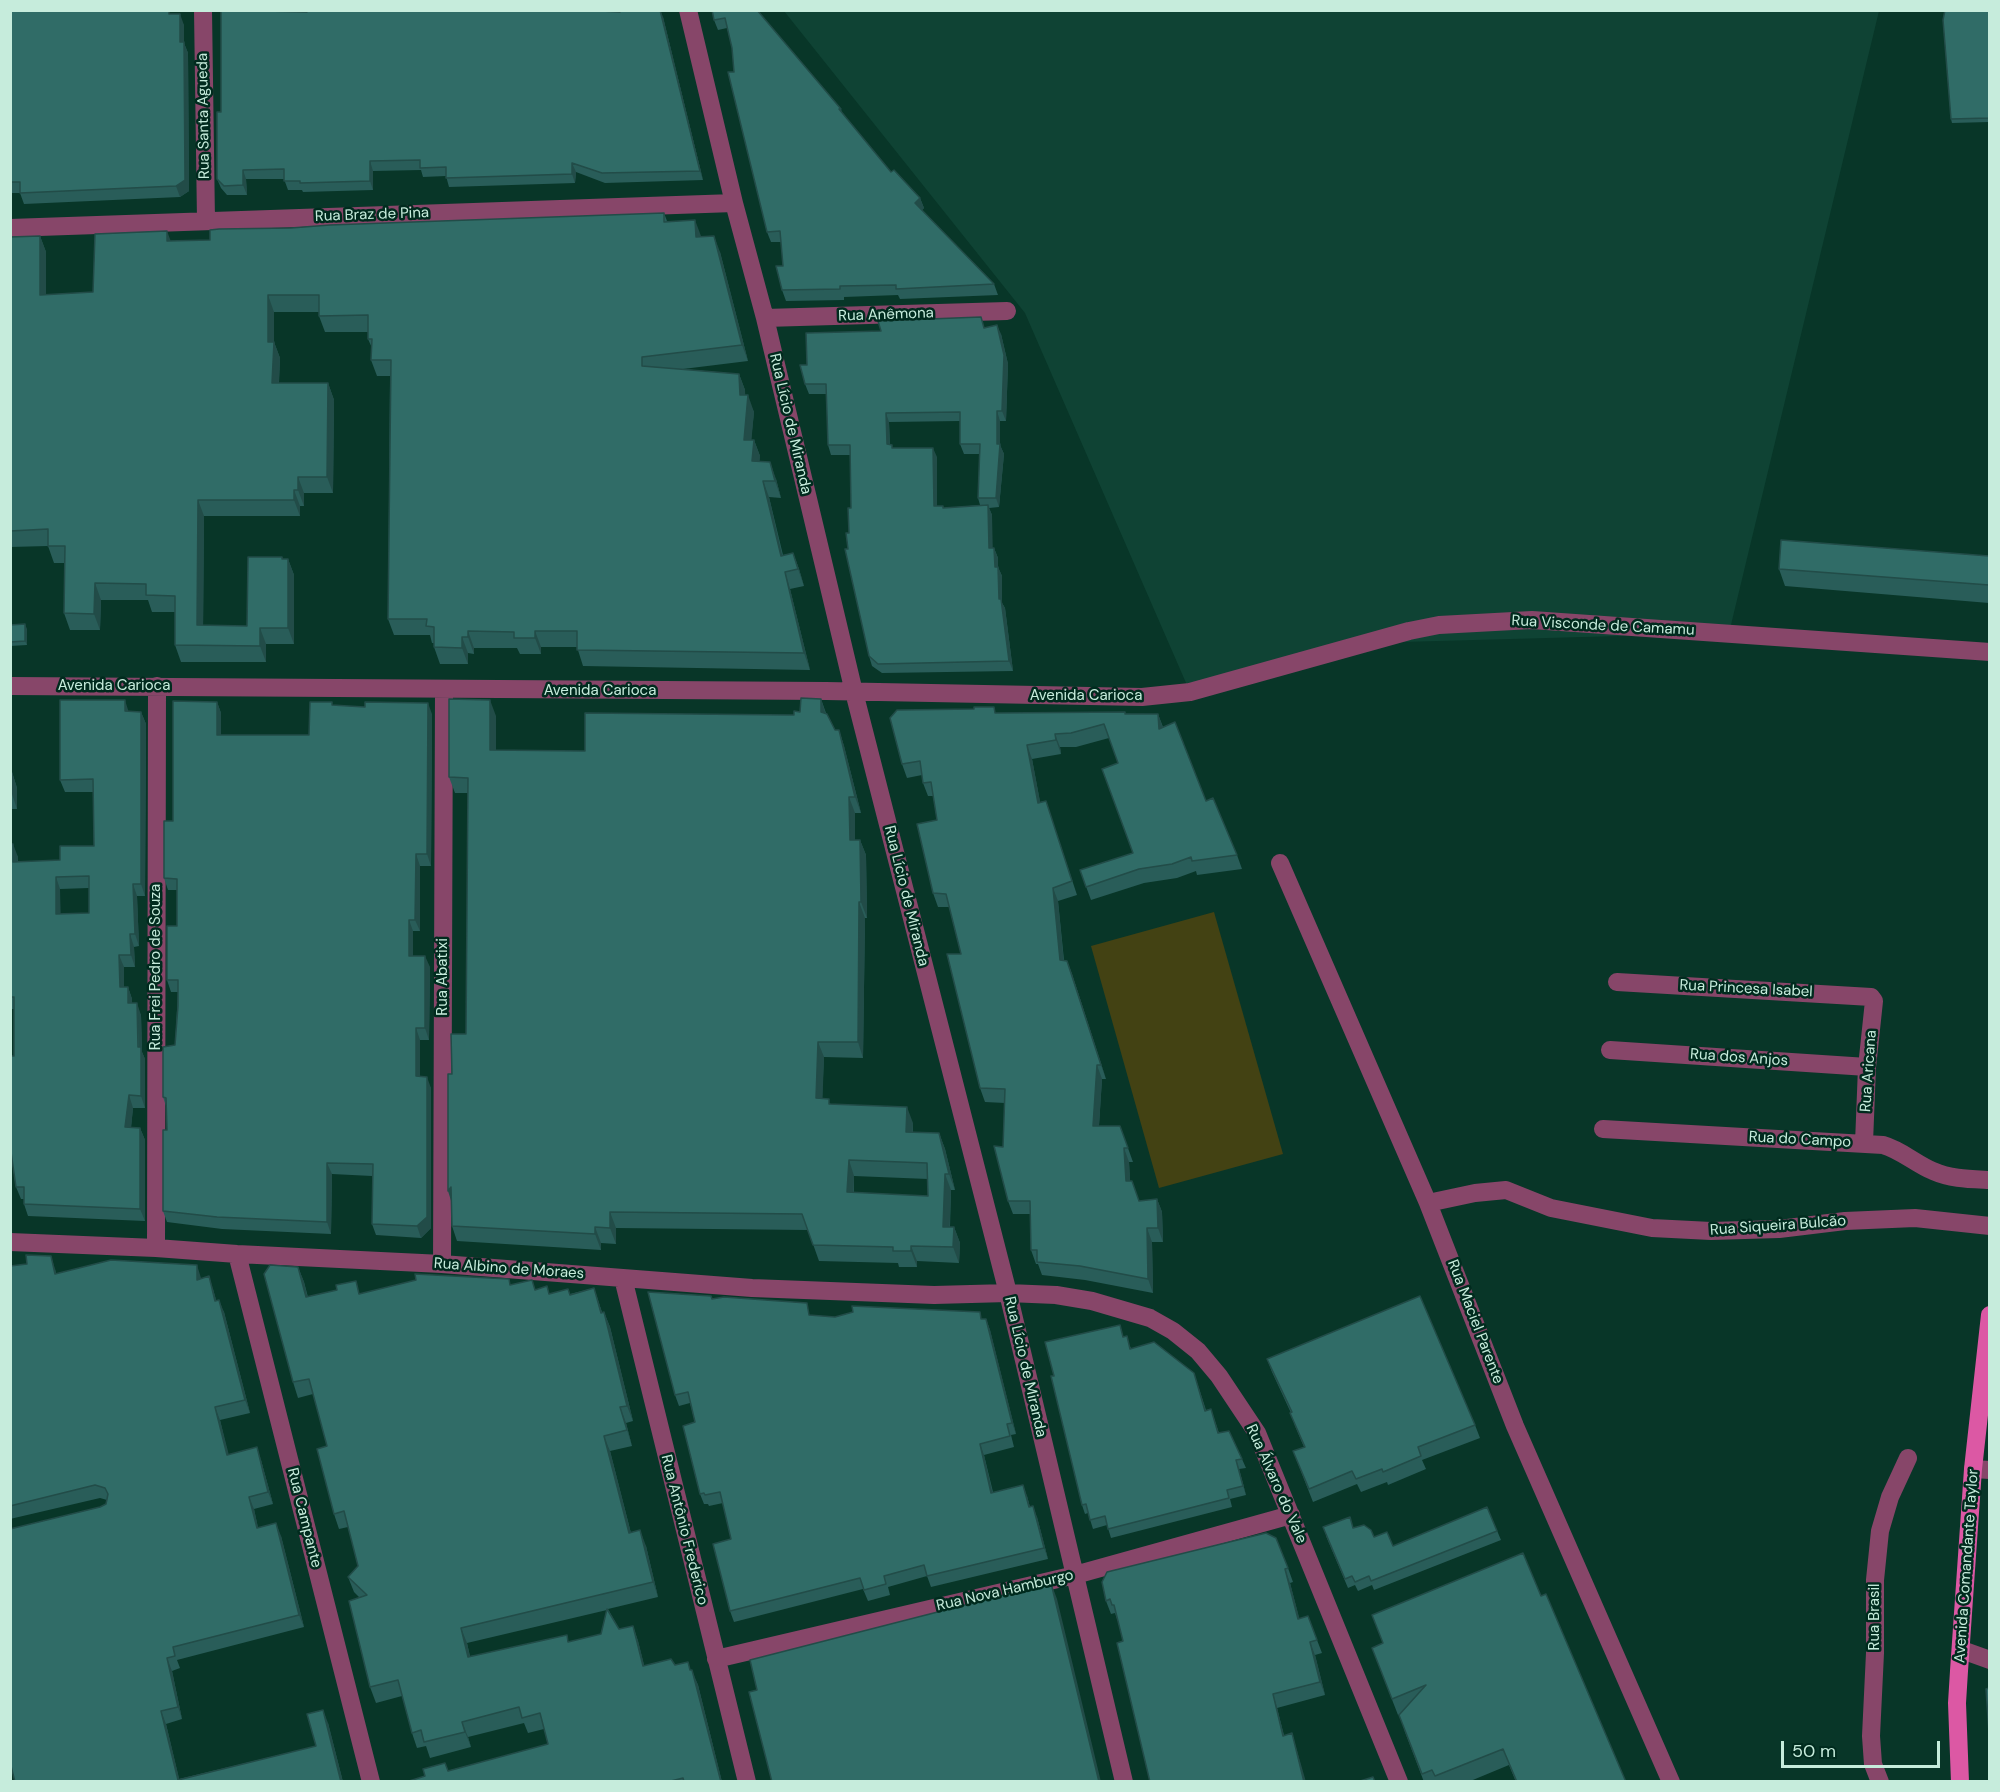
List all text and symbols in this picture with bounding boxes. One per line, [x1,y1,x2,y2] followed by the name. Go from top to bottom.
[194,53,214,179] street label: Rua Santa Agueda
[315,204,429,226] street label: Rua Braz de Pina
[838,304,934,326] street label: Rua Anêmona
[765,352,815,496] street label: Rua Lício de Miranda
[1511,612,1695,640] street label: Rua Visconde de Camamu
[58,677,170,695] street label: Avenida Carioca
[544,682,656,700] street label: Avenida Carioca
[1030,687,1142,705] street label: Avenida Carioca
[880,824,932,968] street label: Rua Lício de Miranda
[147,884,165,1050] street label: Rua Frei Pedro de Souza
[434,938,452,1016] street label: Rua Abatixi
[1679,977,1813,1001] street label: Rua Princesa Isabel
[1857,1029,1881,1113] street label: Rua Aricana
[1689,1046,1789,1070] street label: Rua dos Anjos
[1748,1128,1852,1152] street label: Rua do Campo
[1709,1212,1847,1240] street label: Rua Siqueira Bulcão
[433,1255,585,1283] street label: Rua Albino de Moraes
[1443,1257,1507,1387] street label: Rua Maciel Parente
[1000,1295,1050,1439] street label: Rua Lício de Miranda
[1242,1422,1310,1546] street label: Rua Álvaro do Vale
[657,1453,711,1607] street label: Rua Antônio Frederico
[283,1466,325,1570] street label: Rua Campante
[1951,1468,1983,1664] street label: Avenida Comandante Taylor
[935,1566,1075,1616] street label: Rua Nova Hamburgo
[1866,1584,1884,1650] street label: Rua Brasil
[1784,1729,1943,1767] scale bar
[1792,1739,1836,1763] text: 50 m

